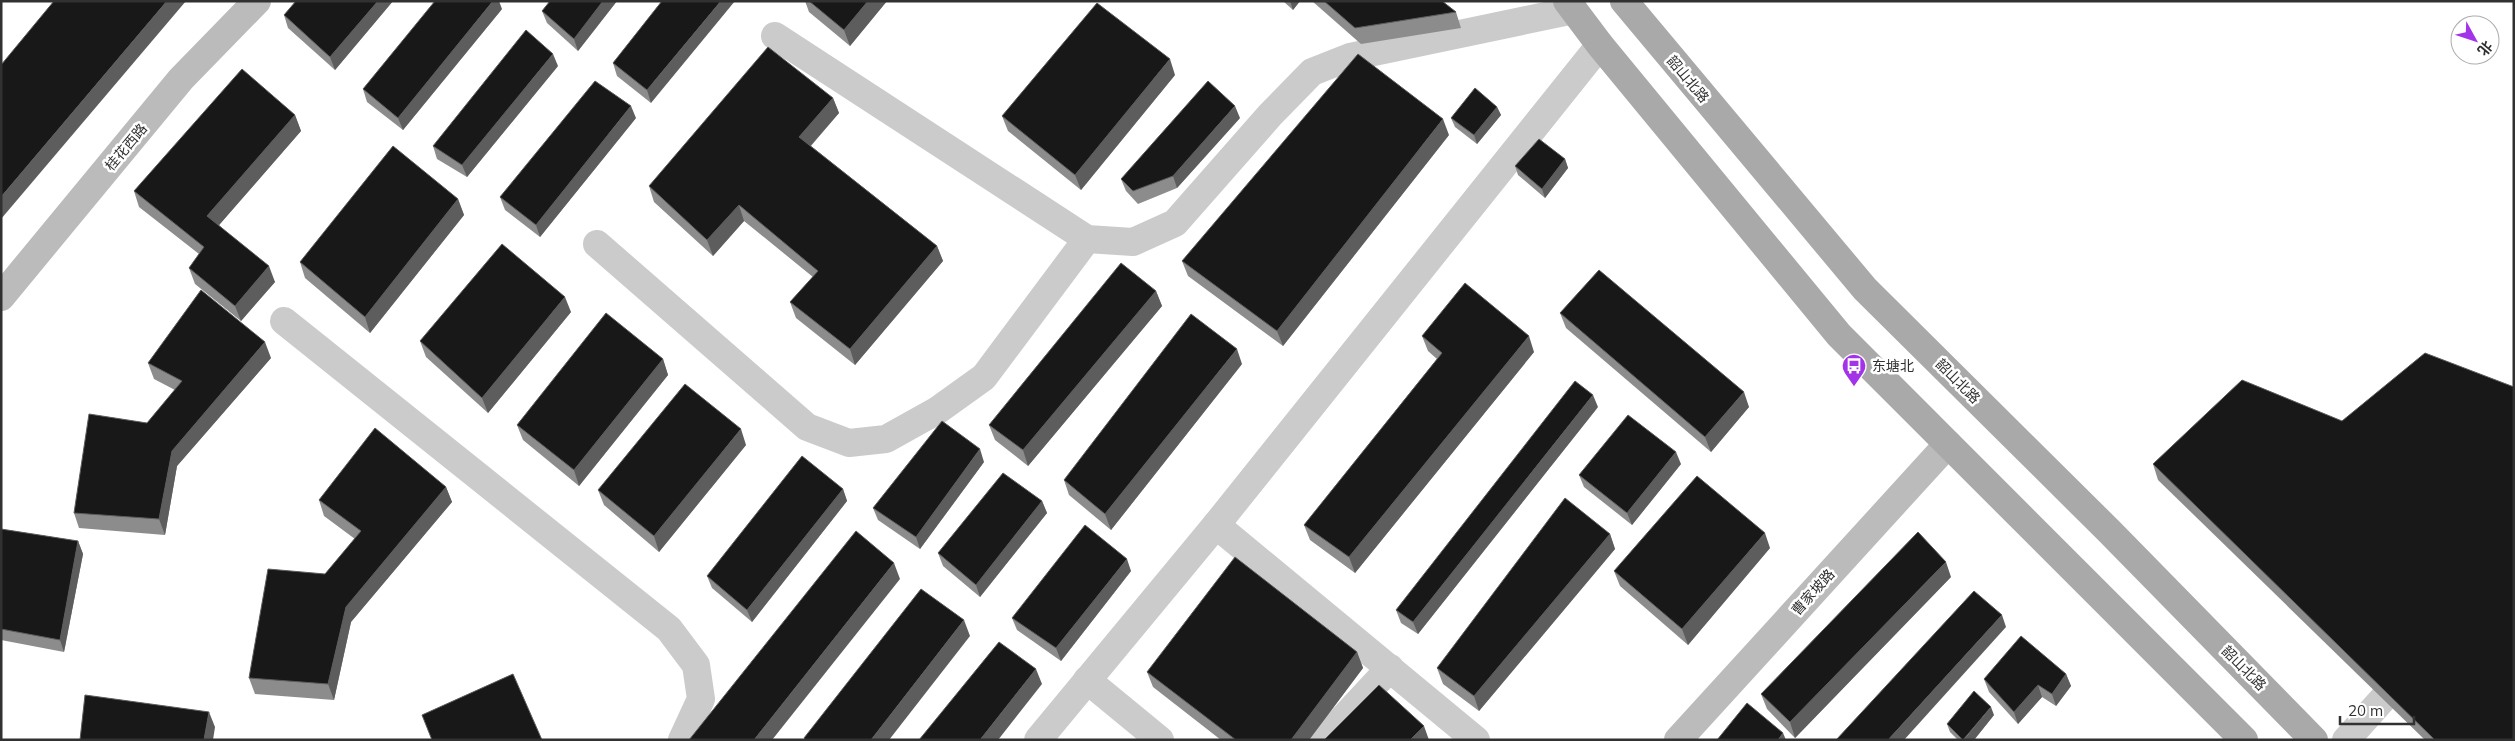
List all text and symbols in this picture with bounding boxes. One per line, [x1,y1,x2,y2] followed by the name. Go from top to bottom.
[2450,15,2500,65] north arrow
[2474,37,2496,60] text: 北
[1663,52,1713,106] street label: 韶山北路
[101,120,151,174] street label: 桂花西路
[1841,353,1867,387] bus stop icon: 东塘北
[1932,355,1984,407] street label: 韶山北路
[1872,357,1914,375] place label: 东塘北
[1788,565,1838,619] street label: 曹家坡路
[2218,642,2270,694] street label: 韶山北路
[2340,694,2414,726] scale bar
[2348,701,2383,720] text: 20 m

